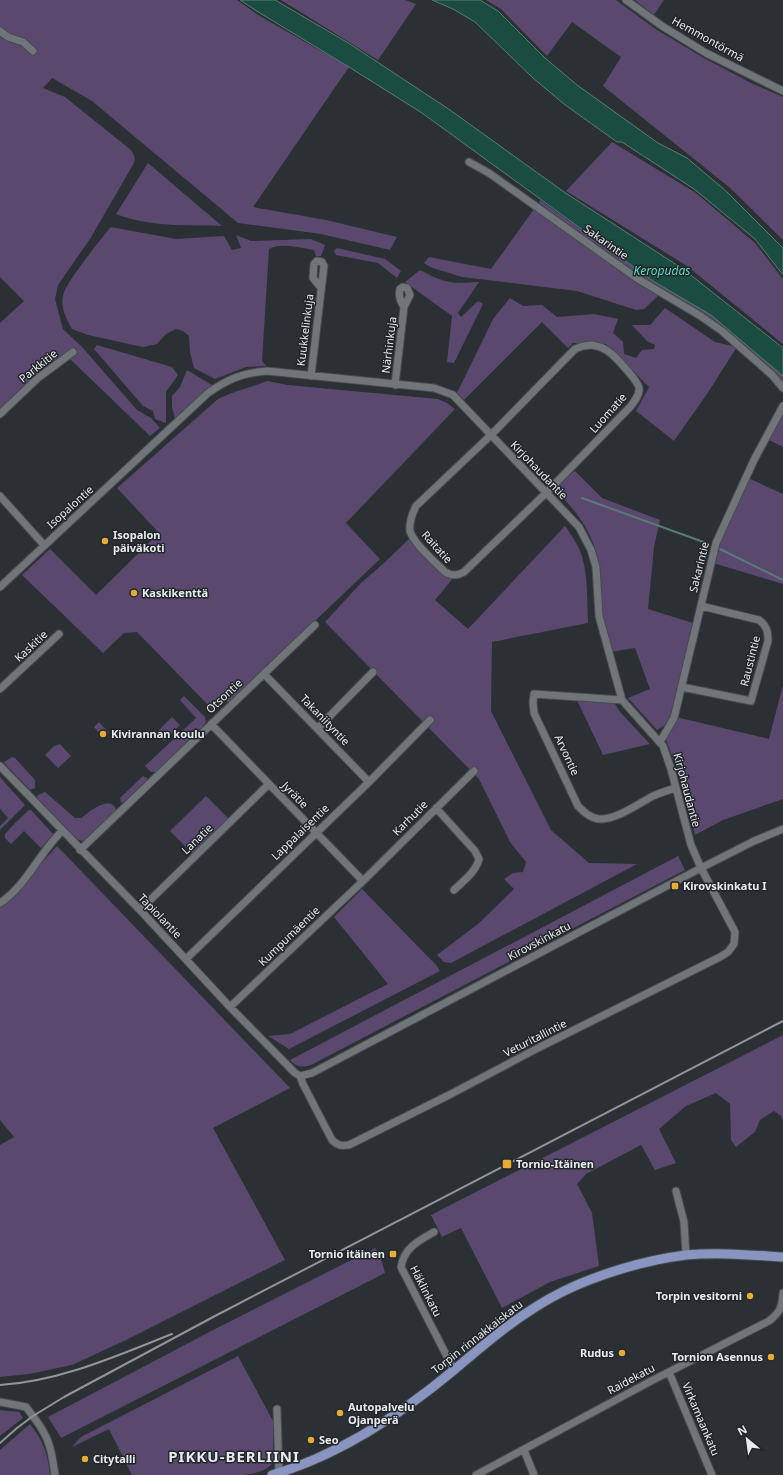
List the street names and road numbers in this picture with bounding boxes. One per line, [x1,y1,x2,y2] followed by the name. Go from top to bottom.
[670,13,747,65] street label: Hemmontörmä
[581,221,632,262] street label: Sakarintie
[293,293,316,367] street label: Kuukkelinkuja
[378,316,399,374] street label: Närhinkuja
[15,346,60,386] street label: Parkkitie
[586,390,629,436] street label: Luomatie
[507,437,571,502] street label: Kirjohaudantie
[43,482,96,532] street label: Isopalontie
[419,527,456,566] street label: Raitatie
[685,540,712,594] street label: Sakarintie
[11,627,50,665] street label: Kaskitie
[736,634,763,688] street label: Raustintie
[202,675,245,716] street label: Otsontie
[297,691,353,748] street label: Takaniityntie
[551,732,583,778] street label: Arvontie
[670,751,705,829] street label: Kirjohaudantie
[278,777,312,811] street label: Jyrätie
[389,797,431,839] street label: Karhutie
[268,800,332,863] street label: Lappalaisentie
[178,820,216,857] street label: Lanatie
[135,890,185,941] street label: Tapiolantie
[255,902,323,969] street label: Kumpumäentie
[505,918,573,964] street label: Kirovskinkatu
[501,1015,569,1060] street label: Veturitallintie
[407,1263,446,1319] street label: Häklinkatu
[428,1296,525,1377] street label: Torpin rinnakkaiskatu
[604,1360,657,1397] street label: Raidekatu
[679,1380,724,1458] street label: Virkamaankatu

